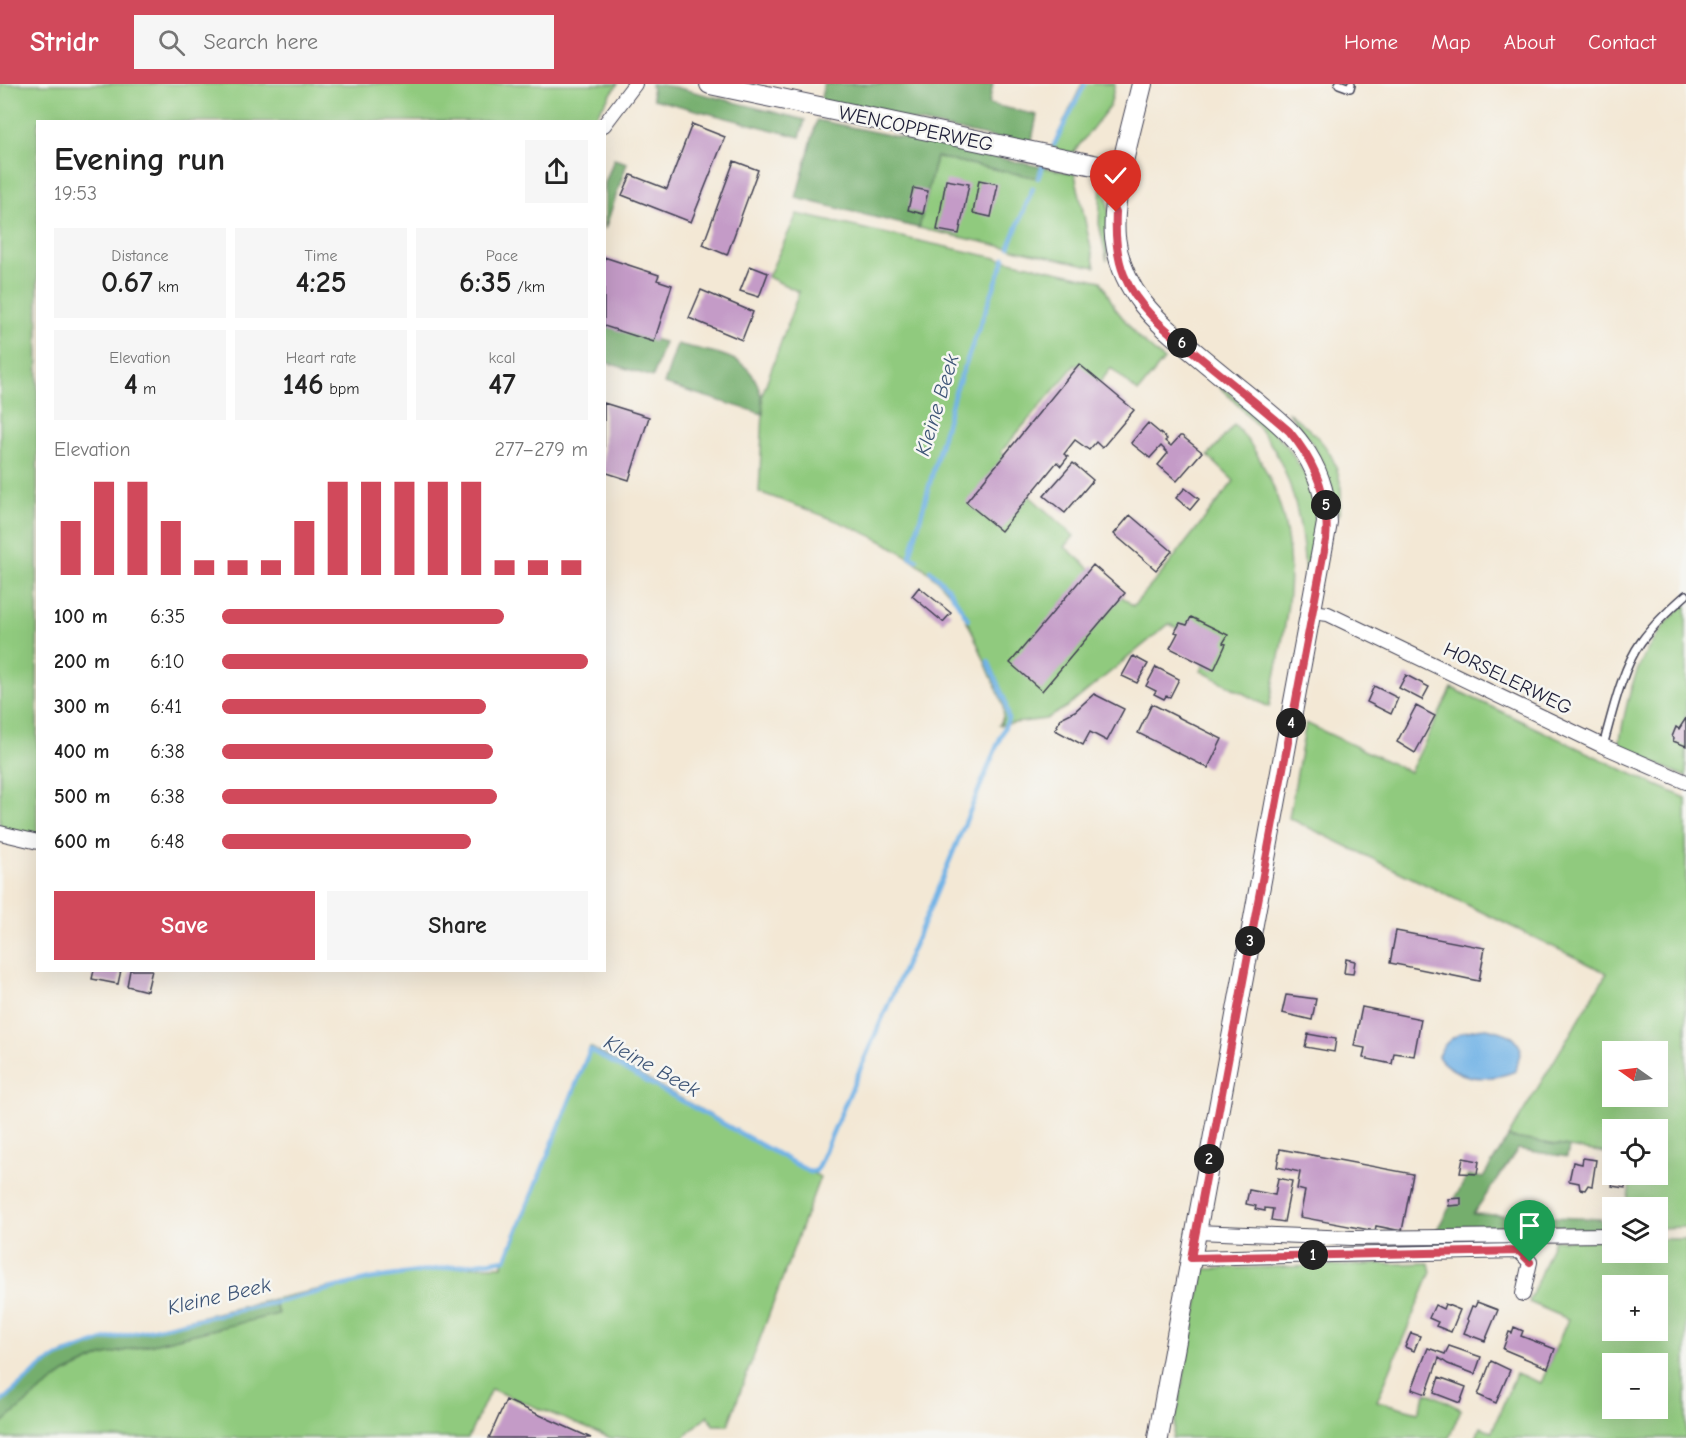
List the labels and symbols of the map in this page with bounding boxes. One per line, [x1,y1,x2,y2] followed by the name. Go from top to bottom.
[836,101,995,156] street label: WENCOPPERWEG
[1090,150,1141,212] pin
[1167,328,1197,358] pin: 6
[910,350,964,459] water label: Kleine Beek
[1311,490,1341,520] pin: 5
[1440,637,1576,719] street label: HORSELERWEG
[1276,708,1306,738] pin: 4
[1235,926,1265,956] pin: 3
[600,1030,705,1102] water label: Kleine Beek
[1602,1041,1668,1107] north arrow
[1194,1144,1224,1174] pin: 2
[1504,1200,1555,1262] pin
[1298,1240,1328,1270] pin: 1
[165,1272,274,1320] water label: Kleine Beek

